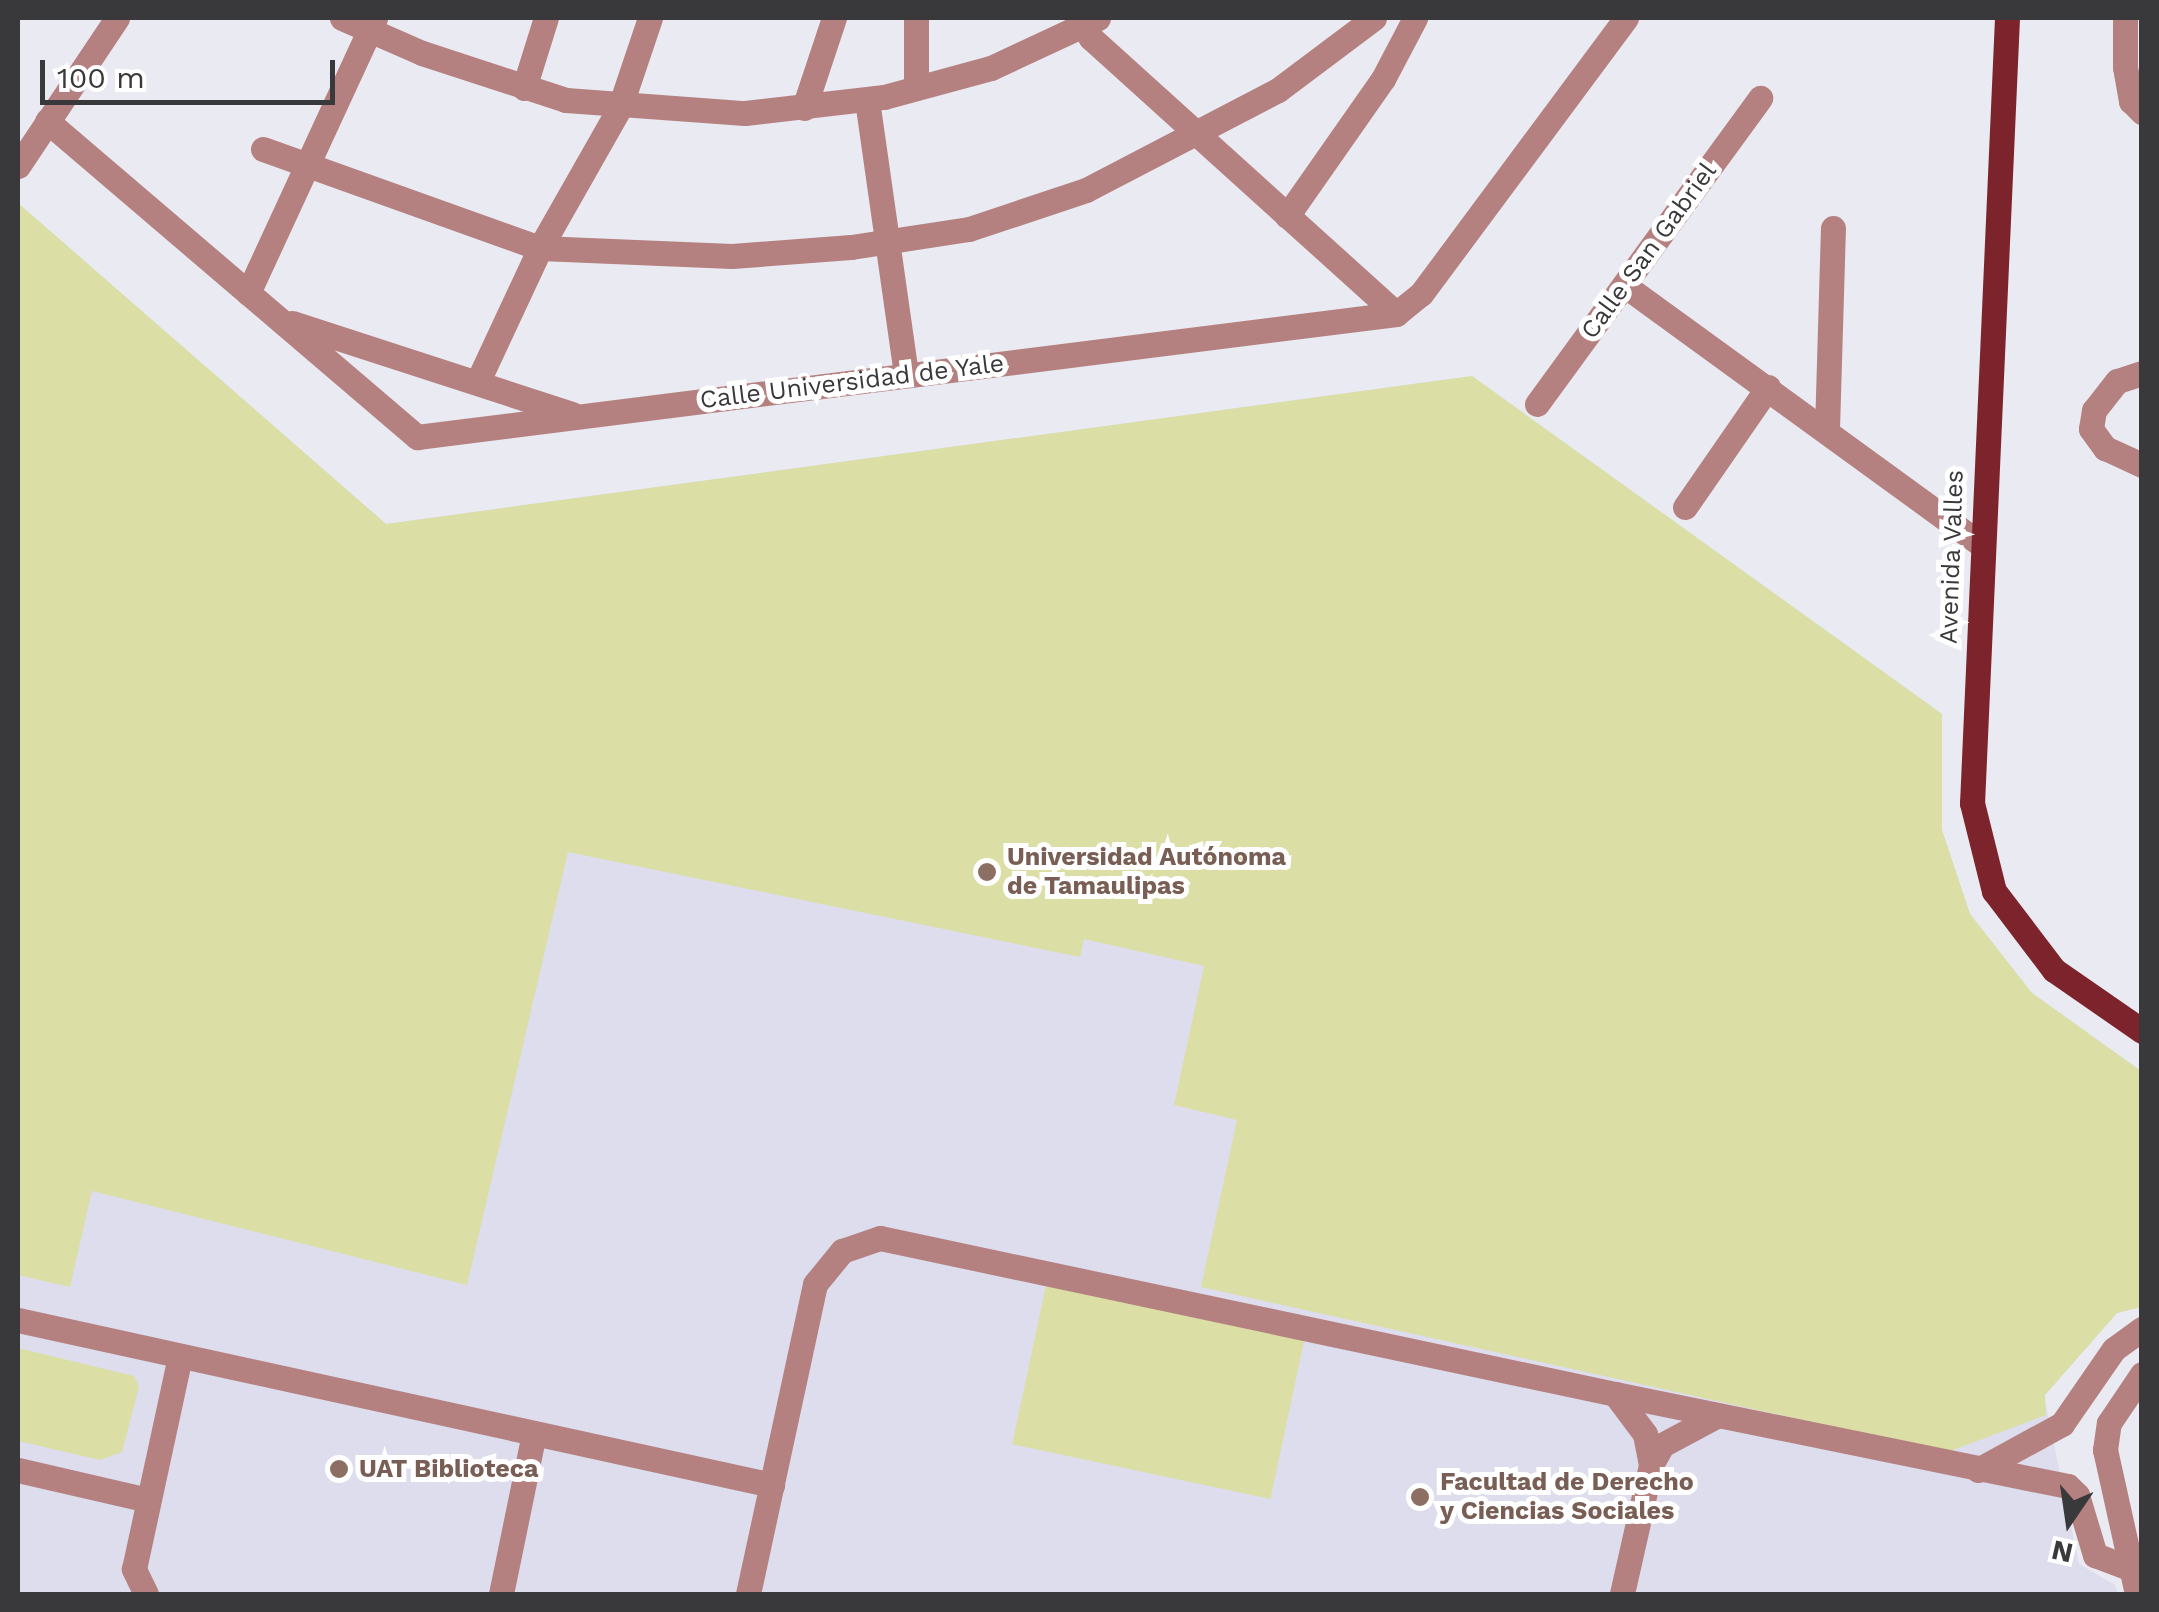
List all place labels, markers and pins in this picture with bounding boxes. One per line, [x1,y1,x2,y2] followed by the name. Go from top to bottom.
[1007,843,1286,902] place label: Universidad Autónoma de Tamaulipas
[976,861,998,883] marker: Universidad Autónoma de Tamaulipas
[359,1454,539,1484] place label: UAT Biblioteca
[328,1458,350,1480] marker: UAT Biblioteca
[1440,1468,1694,1527] place label: Facultad de Derecho y Ciencias Sociales
[1409,1486,1431,1508] marker: Facultad de Derecho y Ciencias Sociales

